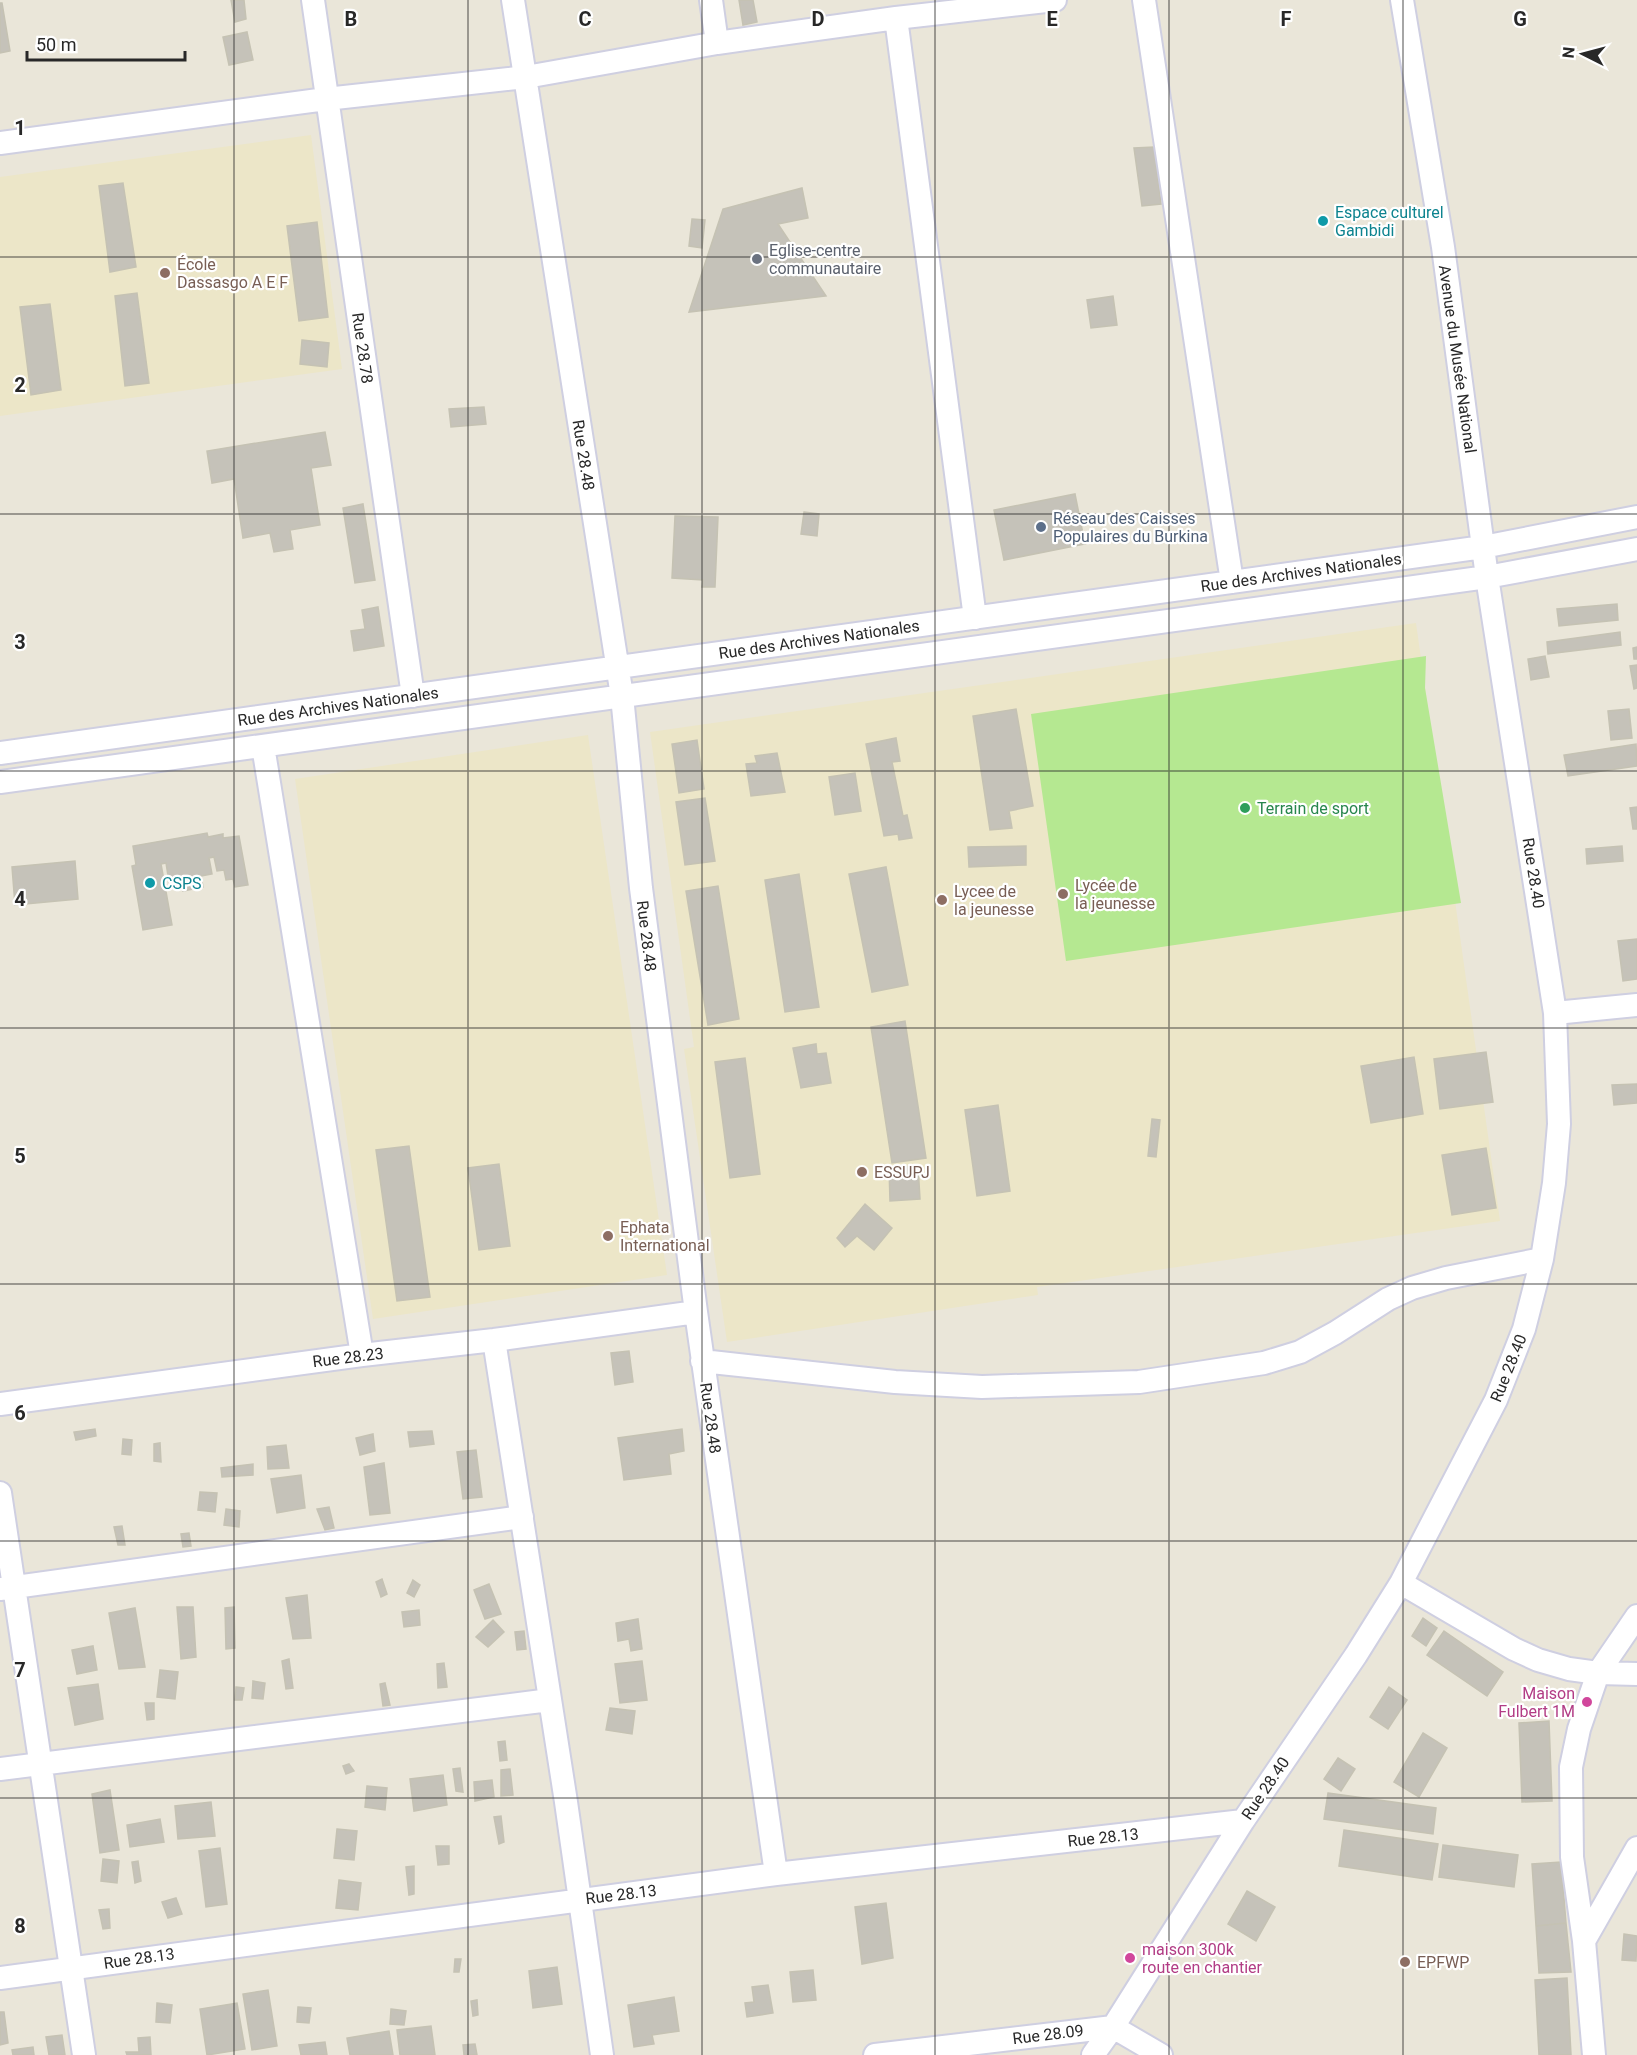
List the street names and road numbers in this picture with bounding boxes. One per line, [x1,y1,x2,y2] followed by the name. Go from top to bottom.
[1435,264,1480,454] street label: Avenue du Musée National
[348,311,377,385] street label: Rue 28.78
[569,418,598,492] street label: Rue 28.48
[1199,549,1403,596] street label: Rue des Archives Nationales
[717,616,921,663] street label: Rue des Archives Nationales
[236,683,440,730] street label: Rue des Archives Nationales
[1519,836,1548,910] street label: Rue 28.40
[633,900,660,973] street label: Rue 28.48
[1486,1332,1531,1405] street label: Rue 28.40
[312,1344,385,1371] street label: Rue 28.23
[696,1381,725,1455] street label: Rue 28.48
[1238,1753,1293,1823] street label: Rue 28.40
[1067,1824,1140,1851] street label: Rue 28.13
[585,1881,658,1908] street label: Rue 28.13
[102,1944,176,1973] street label: Rue 28.13
[1012,2021,1085,2048] street label: Rue 28.09

